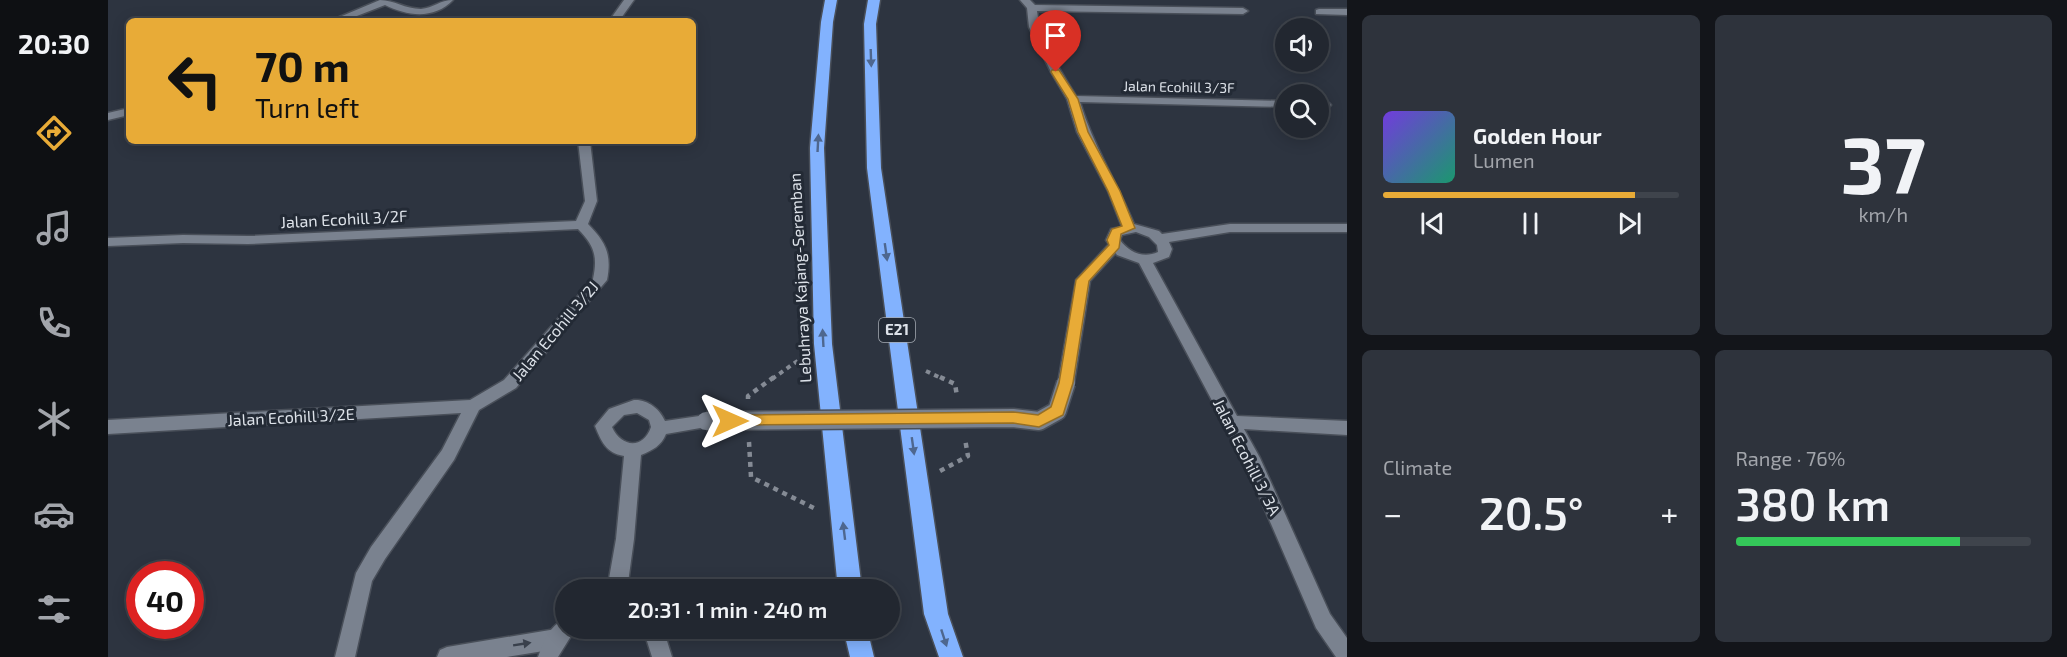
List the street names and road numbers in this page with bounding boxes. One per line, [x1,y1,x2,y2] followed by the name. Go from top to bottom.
[1123,77,1235,96] street label: Jalan Ecohill 3/3F
[785,173,815,383] street label: Lebuhraya Kajang-Seremban
[280,206,408,231] street label: Jalan Ecohill 3/2F
[508,277,602,384] street label: Jalan Ecohill 3/2J
[879,318,915,342] road number: E21
[1210,395,1285,518] street label: Jalan Ecohill 3/3A
[227,404,355,429] street label: Jalan Ecohill 3/2E

